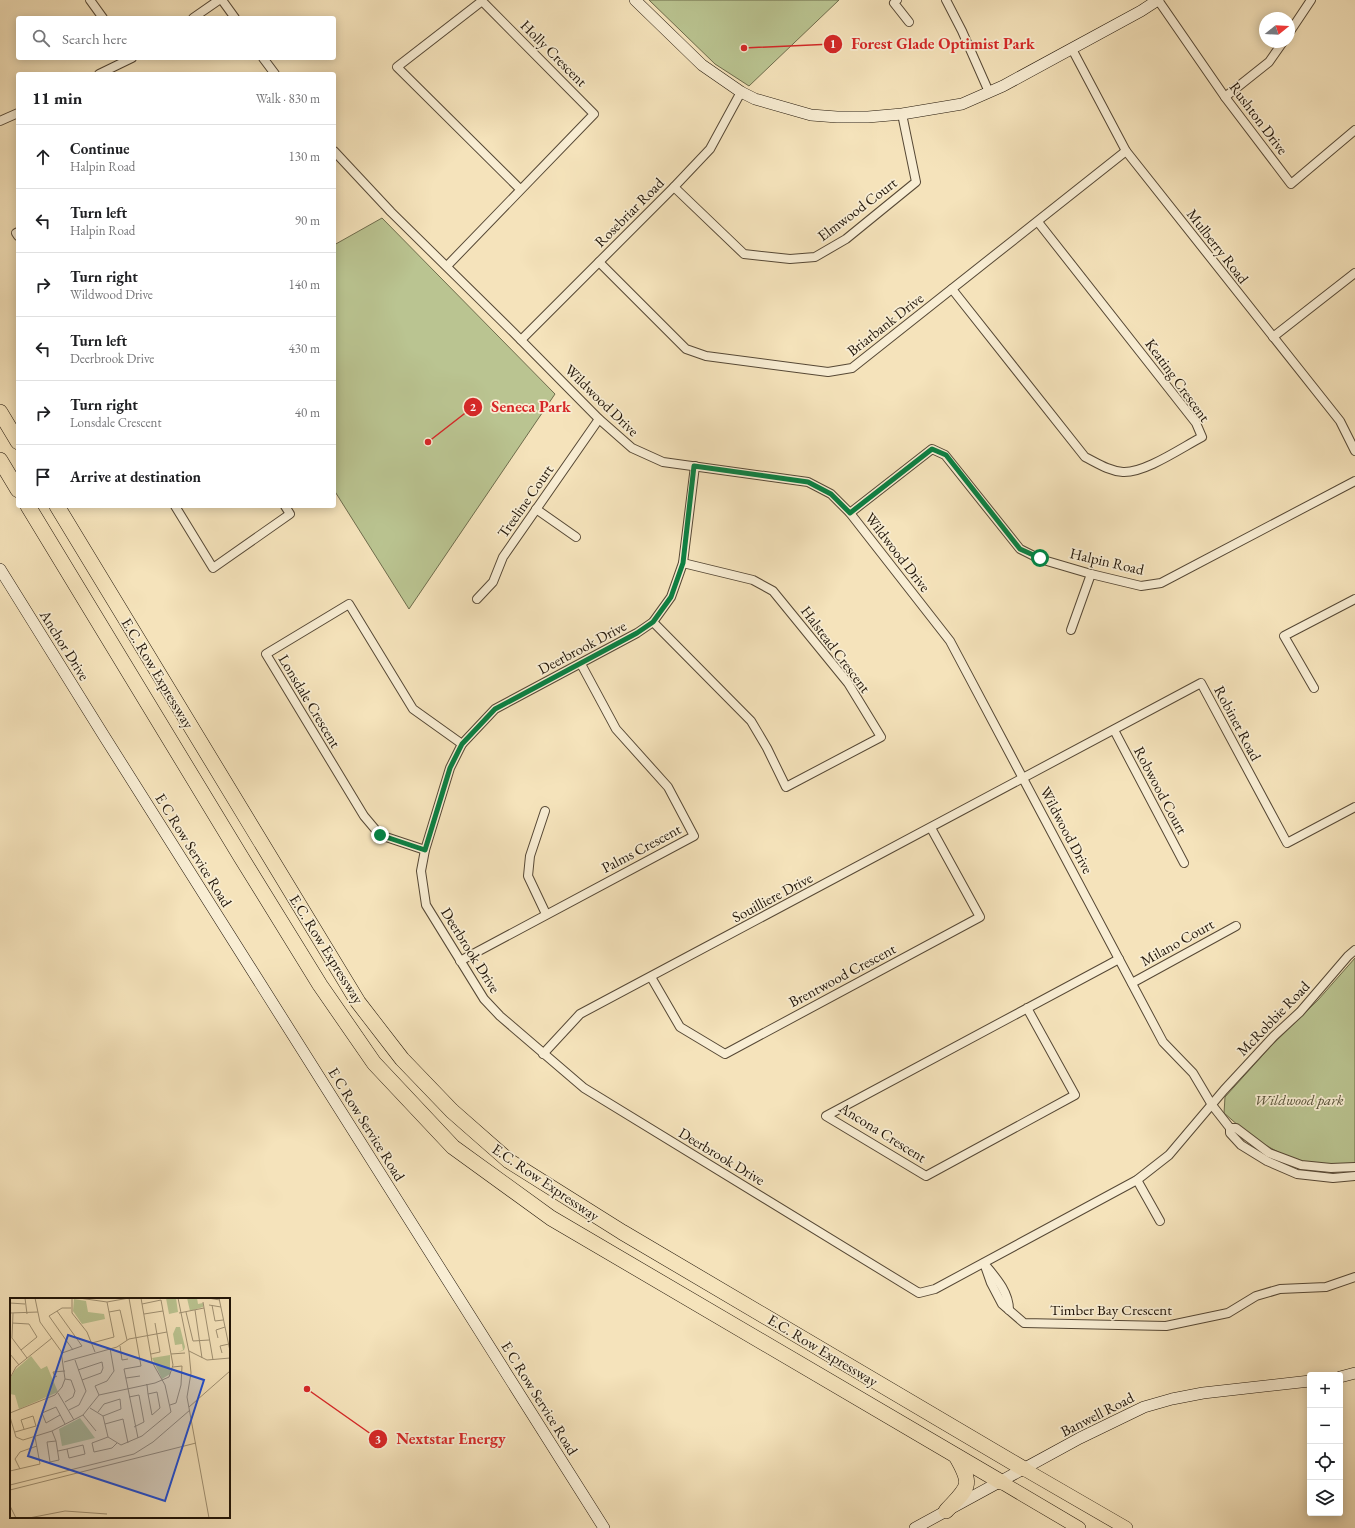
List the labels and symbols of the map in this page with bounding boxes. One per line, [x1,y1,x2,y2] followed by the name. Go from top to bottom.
[1259,12,1295,48] north arrow
[517,16,592,91] street label: Holly Crescent
[823,30,1043,58] callout: Forest Glade Optimist Park
[851,33,1035,54] text: Forest Glade Optimist Park
[830,36,836,52] text: 1
[1225,78,1293,158] street label: Rushton Drive
[590,173,668,251] street label: Rosebriar Road
[814,173,901,245] street label: Elmwood Court
[1183,205,1253,287] street label: Mulberry Road
[843,288,927,360] street label: Briarbank Drive
[1141,335,1215,426] street label: Keating Crescent
[561,360,643,440] street label: Wildwood Drive
[463,393,578,421] callout: Seneca Park
[491,396,571,417] text: Seneca Park
[470,399,477,415] text: 2
[493,461,557,541] street label: Treeline Court
[861,508,935,596] street label: Wildwood Drive
[1068,543,1146,579] street label: Halpin Road
[1031,549,1049,567] route start
[797,602,875,697] street label: Halstead Crescent
[35,605,94,684] street label: Anchor Drive
[118,614,199,732] street label: E.C. Row Expressway
[535,616,630,678] street label: Deerbrook Drive
[275,651,345,751] street label: Lonsdale Crescent
[1210,682,1266,764] street label: Robinet Road
[1130,743,1192,837] street label: Robwood Court
[1036,783,1098,877] street label: Wildwood Drive
[151,790,237,911] street label: E C Row Service Road
[598,819,684,877] street label: Palms Crescent
[371,826,389,844] route end
[728,868,816,926] street label: Souilliere Drive
[286,891,369,1008] street label: E.C. Row Expressway
[437,904,505,996] street label: Deerbrook Drive
[1137,914,1217,970] street label: Milano Court
[785,939,899,1011] street label: Brentwood Crescent
[1233,976,1314,1059] street label: McRobbie Road
[324,1064,410,1185] street label: E C Row Service Road
[1254,1090,1344,1109] park label: Wildwood park
[835,1097,930,1166] street label: Ancona Crescent
[675,1123,769,1189] street label: Deerbrook Drive
[489,1139,604,1225] street label: E.C. Row Expressway
[10,1298,230,1518] inset map
[1050,1300,1172,1319] street label: Timber Bay Crescent
[764,1310,882,1391] street label: E.C. Row Expressway
[497,1338,583,1459] street label: E C Row Service Road
[1057,1387,1137,1441] street label: Banwell Road
[368,1425,514,1453] callout: Nextstar Energy
[396,1428,506,1449] text: Nextstar Energy
[375,1431,381,1447] text: 3

